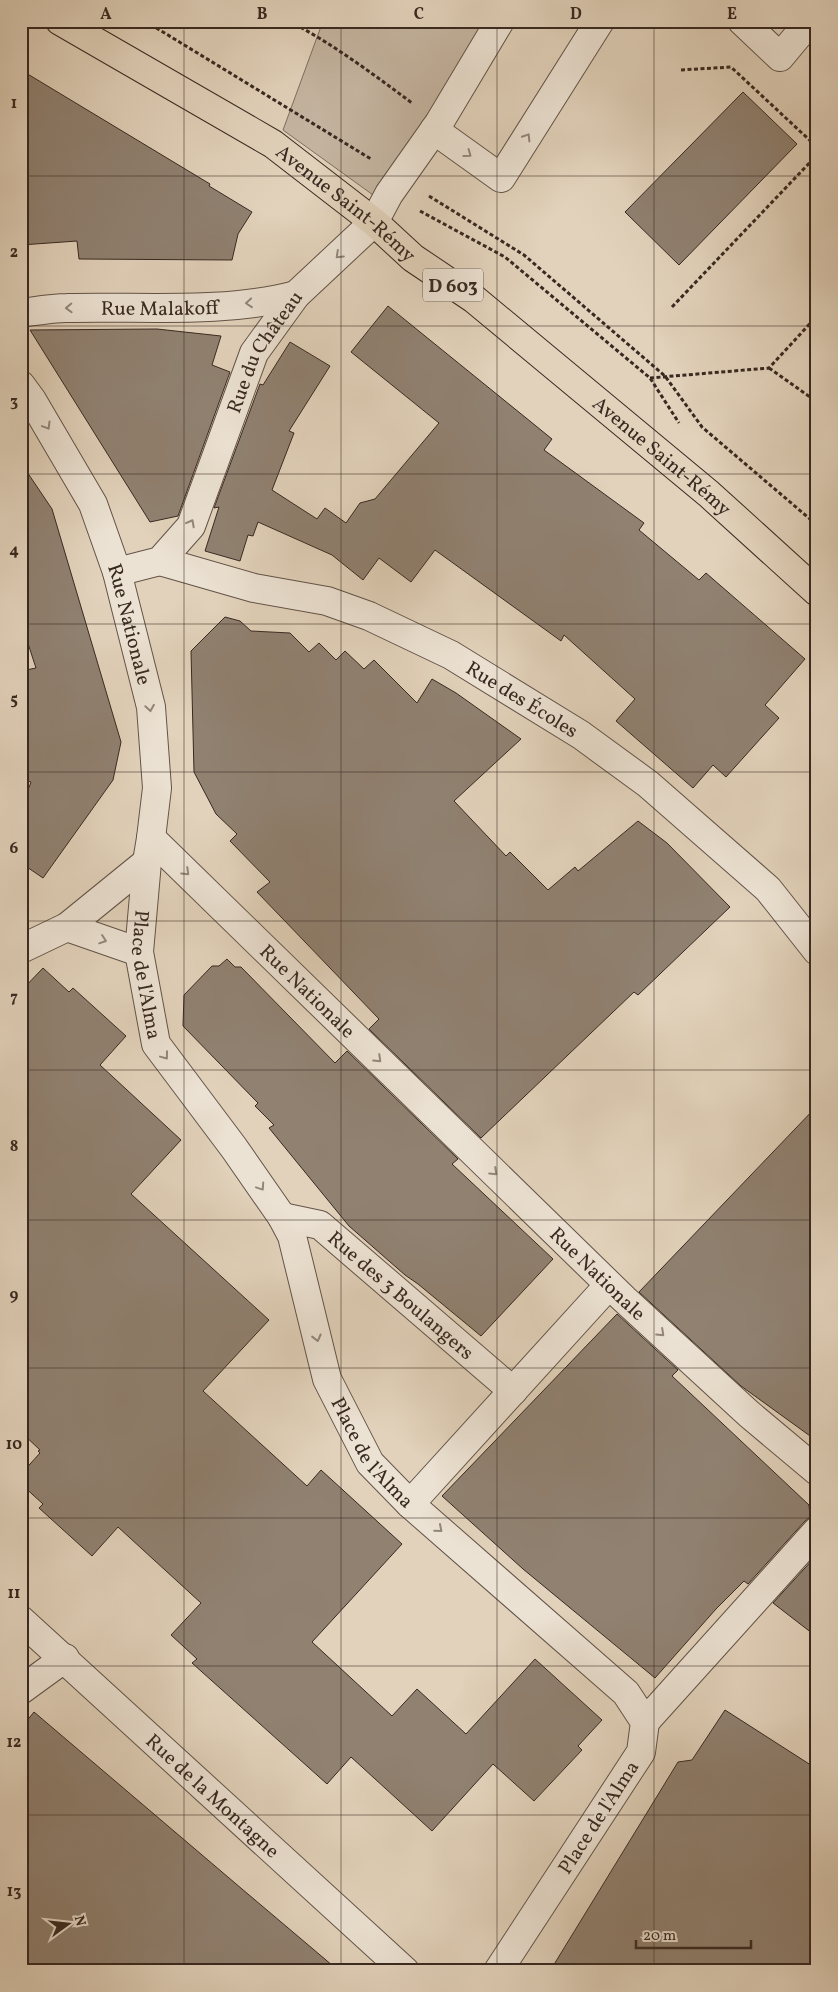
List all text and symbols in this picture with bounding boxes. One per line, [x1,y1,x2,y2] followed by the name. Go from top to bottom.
[100,4,112,26] text: A
[257,4,268,26] text: B
[414,4,424,26] text: C
[570,4,582,26] text: D
[727,4,737,26] text: E
[11,93,17,115] text: 1
[521,133,530,142] one-way arrow
[269,139,421,270] street label: Avenue Saint-Rémy
[462,148,472,157] one-way arrow
[10,242,18,264] text: 2
[335,249,344,258] one-way arrow
[423,268,483,302] road number: D 603
[221,286,311,418] street label: Rue du Château
[101,295,221,324] street label: Rue Malakoff
[244,297,252,308] one-way arrow
[64,303,72,313] one-way arrow
[10,391,18,413] text: 3
[585,391,737,524] street label: Avenue Saint-Rémy
[41,421,51,430] one-way arrow
[185,520,195,529] one-way arrow
[9,540,19,562] text: 4
[99,560,157,688] street label: Rue Nationale
[460,655,583,746] street label: Rue des Écoles
[10,689,18,711] text: 5
[145,704,155,712] one-way arrow
[10,838,19,860] text: 6
[181,866,190,875] one-way arrow
[123,909,167,1042] street label: Place de l'Alma
[98,934,107,944] one-way arrow
[252,939,361,1046] street label: Rue Nationale
[10,987,18,1009] text: 7
[160,1050,168,1059] one-way arrow
[372,1053,381,1062] one-way arrow
[10,1136,18,1158] text: 8
[488,1167,497,1176] one-way arrow
[255,1181,264,1191] one-way arrow
[542,1222,651,1328] street label: Rue Nationale
[321,1225,479,1367] street label: Rue des 3 Boulangers
[10,1285,19,1307] text: 9
[656,1328,665,1337] one-way arrow
[311,1333,322,1342] one-way arrow
[323,1393,419,1516] street label: Place de l'Alma
[6,1434,22,1456] text: 10
[433,1524,442,1533] one-way arrow
[8,1583,20,1605] text: 11
[138,1728,285,1865] street label: Rue de la Montagne
[7,1732,21,1754] text: 12
[552,1756,647,1880] street label: Place de l'Alma
[7,1881,21,1903] text: 13
[42,1900,92,1950] north arrow
[69,1914,90,1928] text: N
[636,1917,750,1949] scale bar
[643,1926,676,1947] text: 20 m

